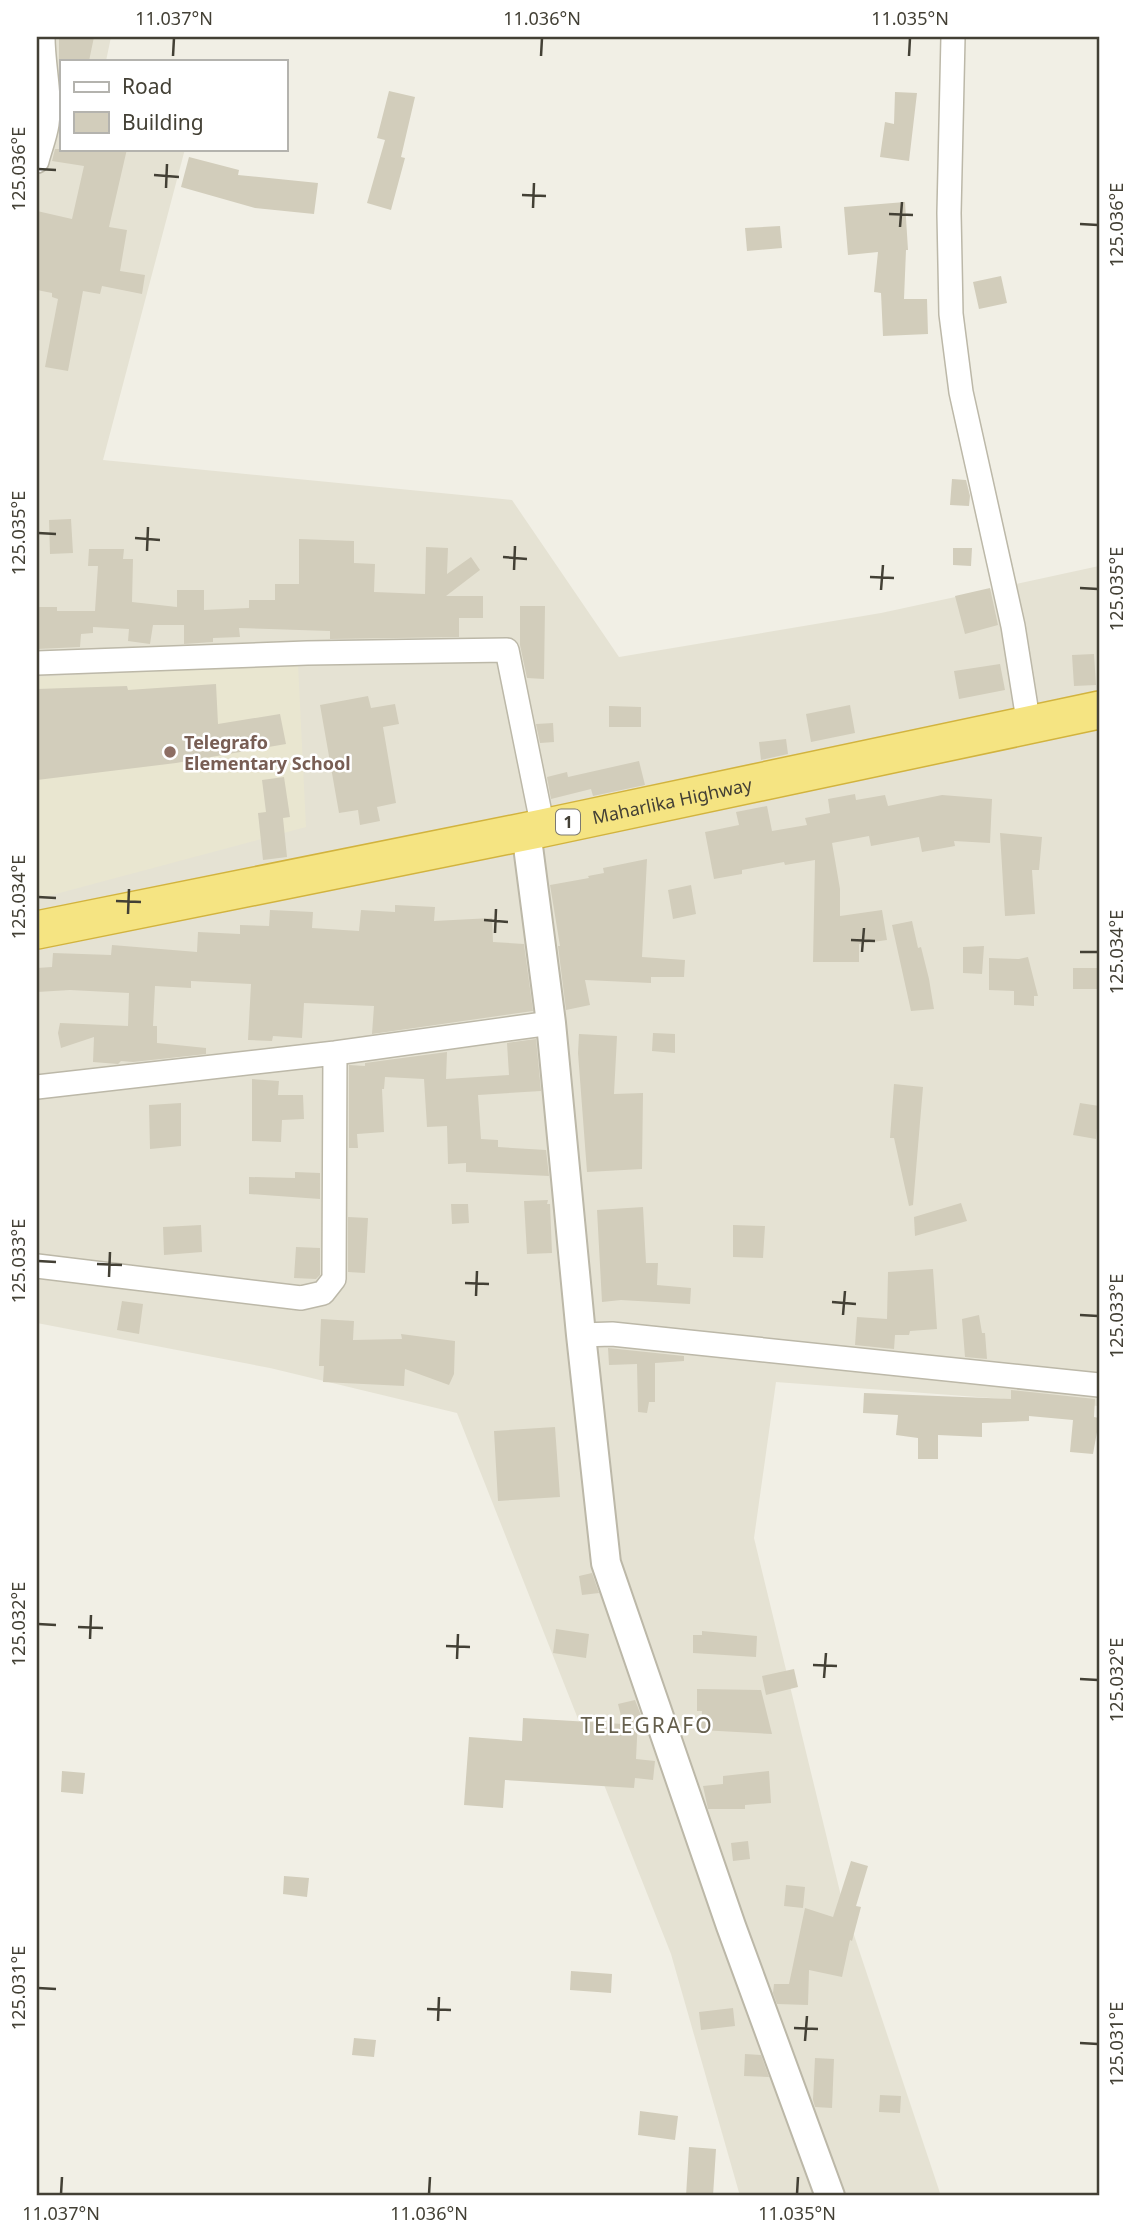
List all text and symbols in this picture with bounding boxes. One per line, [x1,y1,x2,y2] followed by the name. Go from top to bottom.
[135,6,213,30] text: 11.037°N
[503,6,581,30] text: 11.036°N
[871,6,949,30] text: 11.035°N
[60,60,287,150] legend
[122,72,172,100] text: Road
[122,108,204,136] text: Building
[6,127,30,211] text: 125.036°E
[1104,183,1128,267] text: 125.036°E
[6,491,30,575] text: 125.035°E
[1104,547,1128,631] text: 125.035°E
[184,730,351,775] place label: Telegrafo Elementary School
[162,744,178,760] marker: Telegrafo Elementary School
[590,772,755,829] street label: Maharlika Highway
[556,810,580,834] road number: 1
[6,855,30,939] text: 125.034°E
[1104,910,1128,994] text: 125.034°E
[6,1219,30,1303] text: 125.033°E
[1104,1274,1128,1358] text: 125.033°E
[6,1582,30,1666] text: 125.032°E
[1104,1638,1128,1722] text: 125.032°E
[580,1711,714,1739] district label: TELEGRAFO
[6,1946,30,2030] text: 125.031°E
[1104,2002,1128,2086] text: 125.031°E
[22,2201,100,2225] text: 11.037°N
[390,2201,468,2225] text: 11.036°N
[758,2201,836,2225] text: 11.035°N

